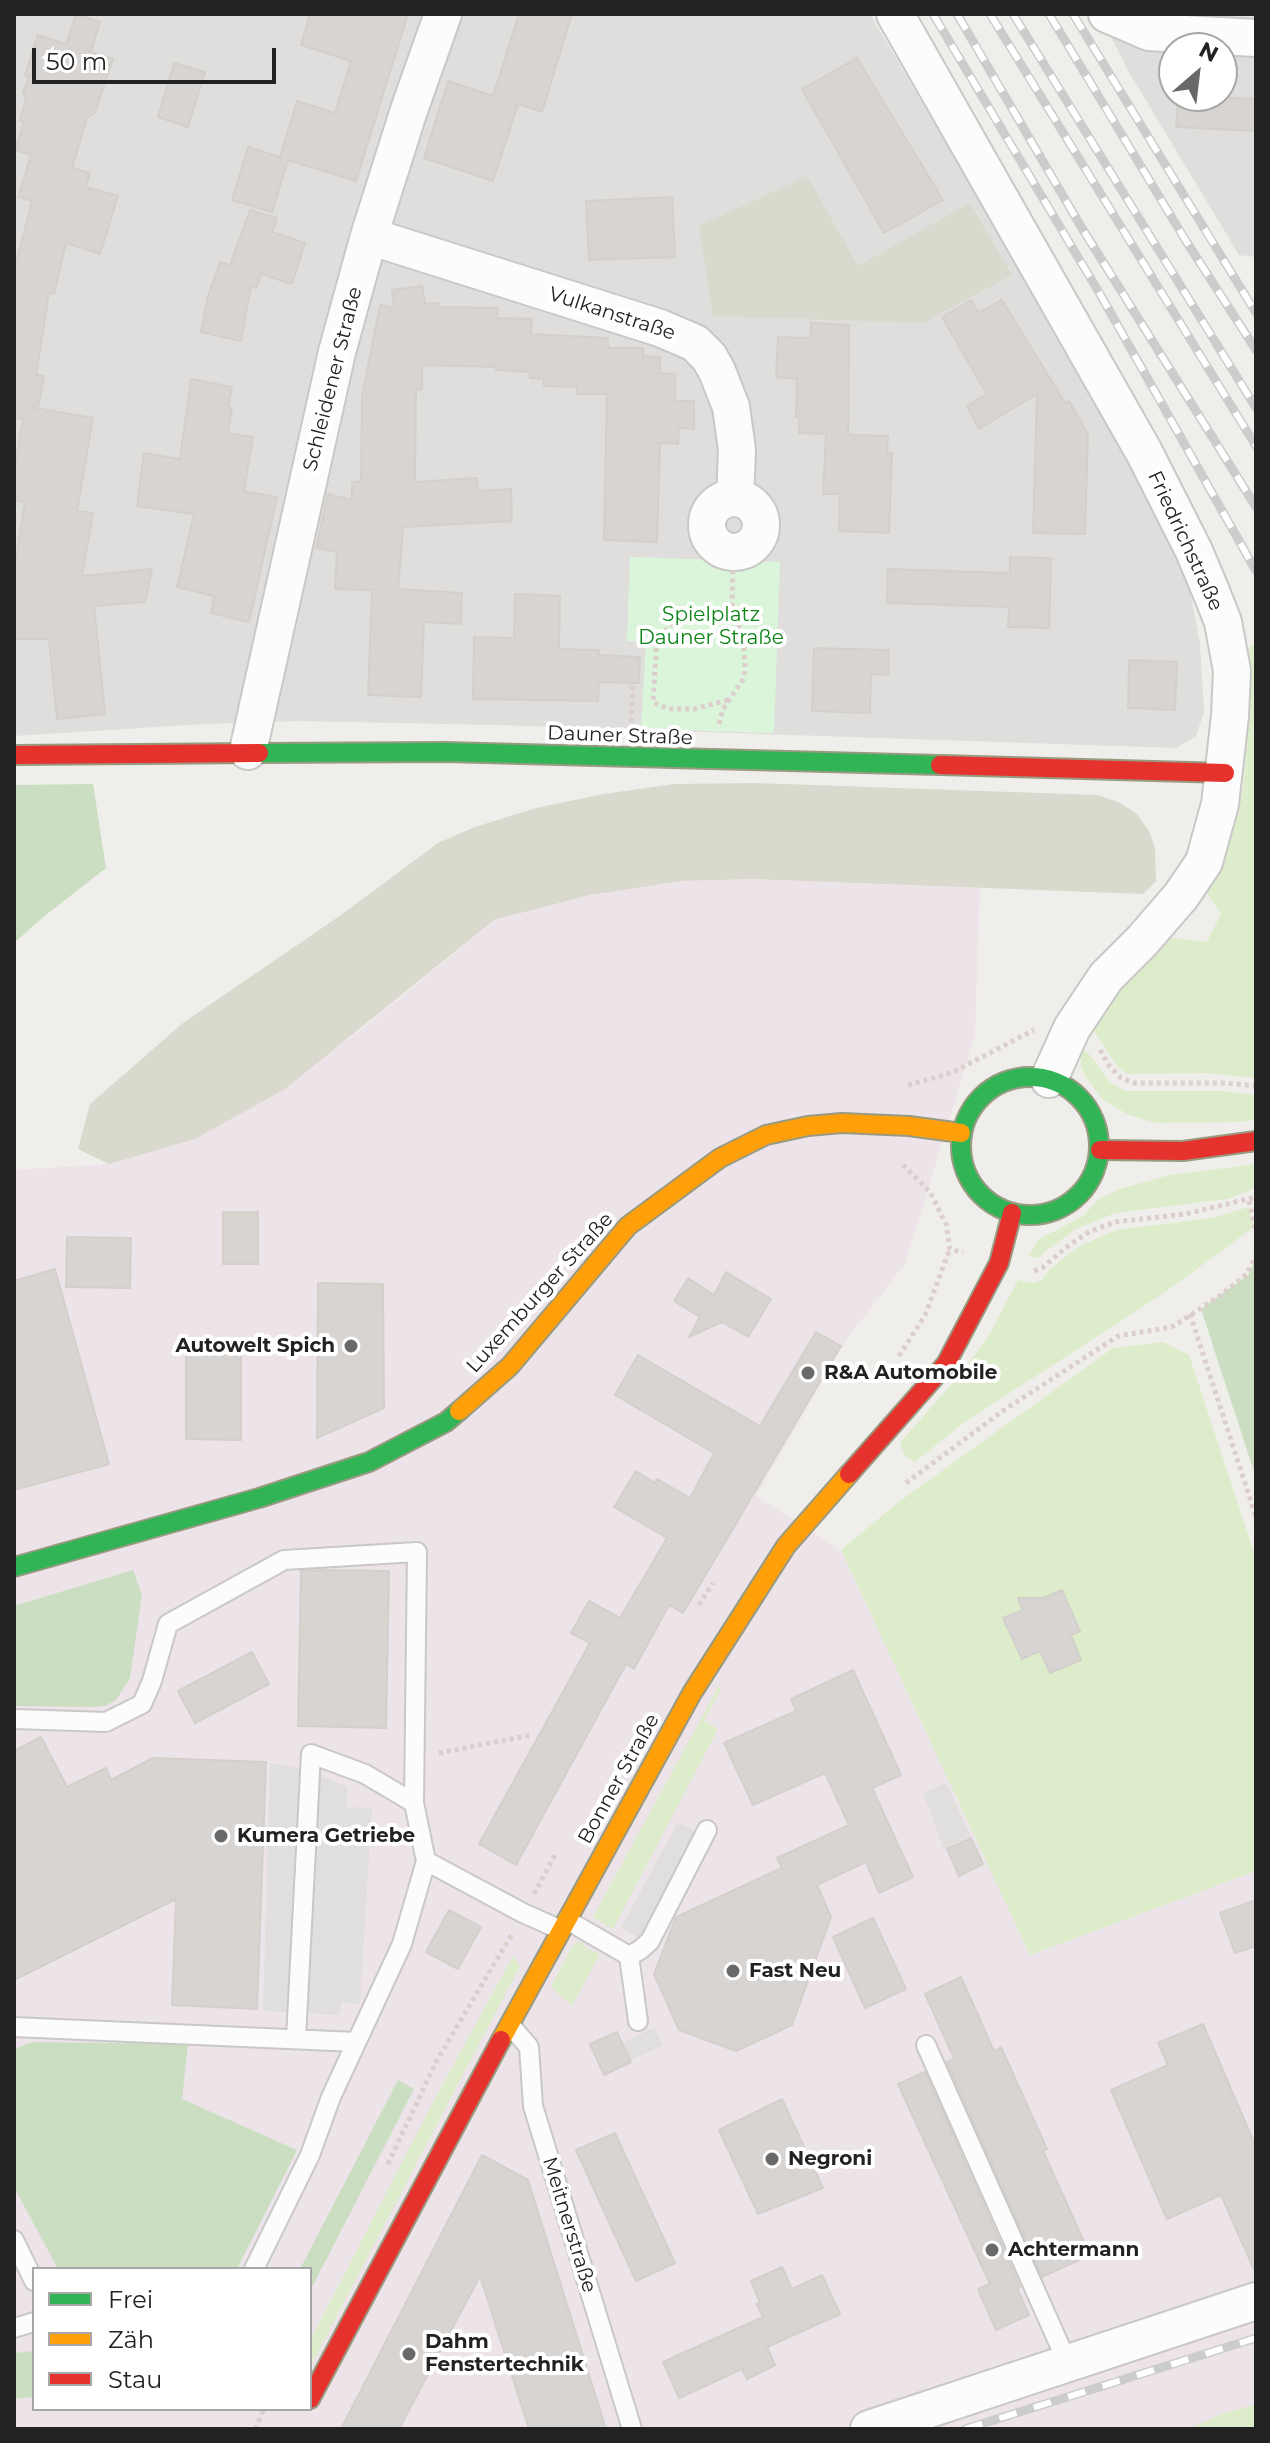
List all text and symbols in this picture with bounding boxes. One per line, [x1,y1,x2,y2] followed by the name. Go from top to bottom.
[36,32,280,82] scale bar
[1158,32,1238,112] north arrow
[1194,36,1223,68] text: N
[46,47,107,76] text: 50 m
[546,282,678,346] street label: Vulkanstraße
[298,284,368,474] street label: Schleidener Straße
[1142,467,1228,615] street label: Friedrichstraße
[638,603,784,650] park label: Spielplatz Dauner Straße
[547,721,693,751] street label: Dauner Straße
[462,1208,618,1378] street label: Luxemburger Straße
[175,1334,335,1358] place label: Autowelt Spich
[342,1337,360,1355] marker: Autowelt Spich
[824,1361,997,1385] place label: R&A Automobile
[799,1364,817,1382] marker: R&A Automobile
[573,1710,665,1848] street label: Bonner Straße
[237,1824,415,1848] place label: Kumera Getriebe
[212,1827,230,1845] marker: Kumera Getriebe
[749,1959,841,1983] place label: Fast Neu
[724,1962,742,1980] marker: Fast Neu
[788,2147,872,2171] place label: Negroni
[763,2150,781,2168] marker: Negroni
[537,2154,601,2296] street label: Meitnerstraße
[1008,2238,1139,2262] place label: Achtermann
[983,2241,1001,2259] marker: Achtermann
[32,2267,312,2411] legend
[108,2285,153,2314] text: Frei
[108,2325,154,2354] text: Zäh
[425,2330,584,2377] place label: Dahm Fenstertechnik
[400,2345,418,2363] marker: Dahm Fenstertechnik
[108,2365,162,2394] text: Stau

